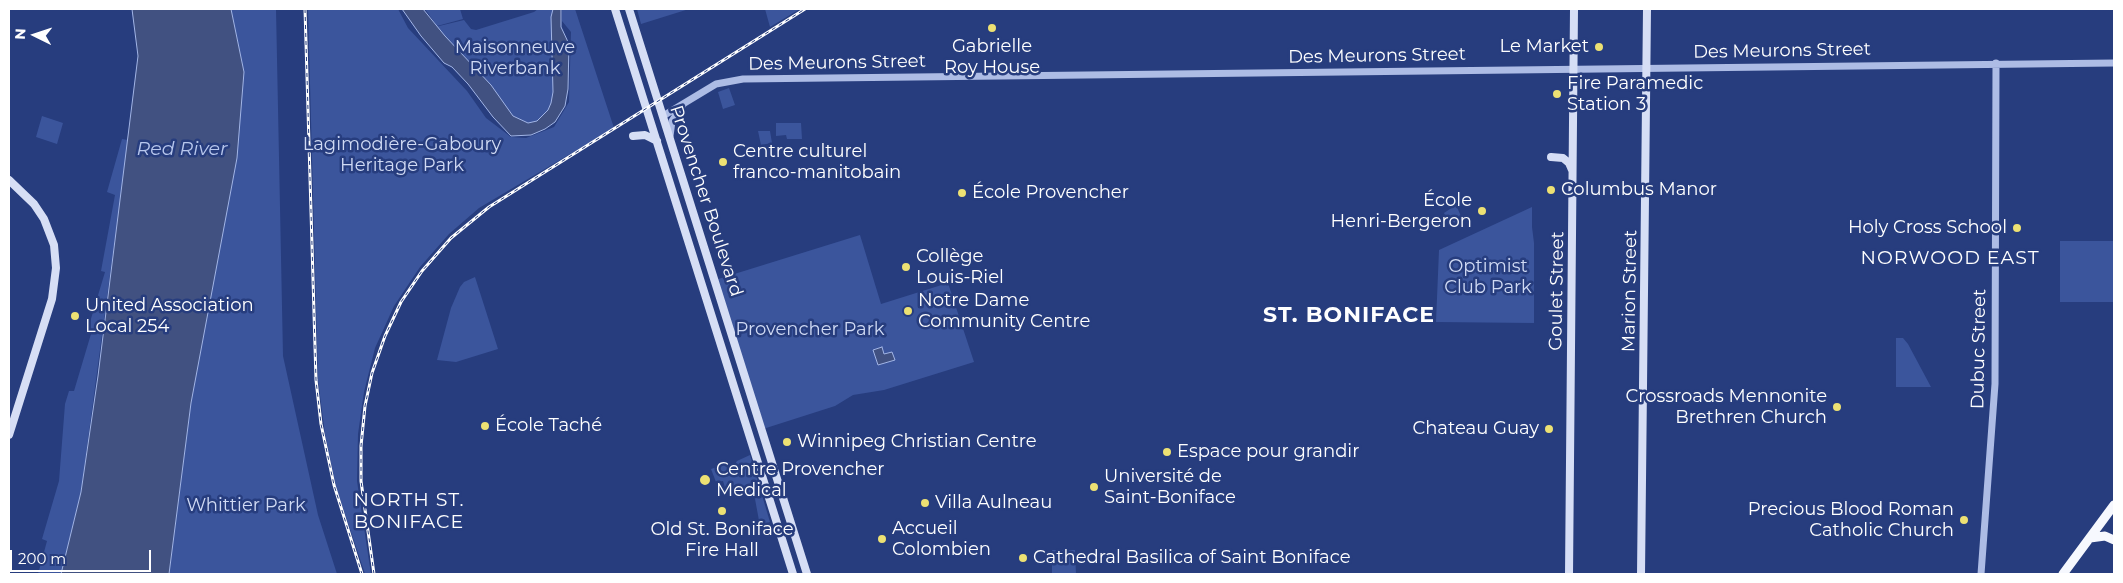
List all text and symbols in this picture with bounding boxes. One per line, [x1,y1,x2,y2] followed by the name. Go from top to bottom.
[10,10,60,60] north arrow
[986,22,998,34] marker: Gabrielle Roy House
[11,28,29,40] text: N
[944,36,1040,78] place label: Gabrielle Roy House
[1499,36,1589,58] place label: Le Market
[455,37,575,80] park label: Maisonneuve Riverbank
[1693,39,1871,63] street label: Des Meurons Street
[1593,41,1605,53] marker: Le Market
[1288,44,1466,68] street label: Des Meurons Street
[748,51,926,75] street label: Des Meurons Street
[1567,73,1703,116] place label: Fire Paramedic Station 3
[1551,88,1563,100] marker: Fire Paramedic Station 3
[665,103,747,299] street label: Provencher Boulevard
[303,134,501,176] park label: Lagimodière-Gaboury Heritage Park
[136,138,228,160] water label: Red River
[733,141,901,183] place label: Centre culturel franco-manitobain
[717,156,729,168] marker: Centre culturel franco-manitobain
[1561,179,1717,201] place label: Columbus Manor
[972,182,1129,204] place label: École Provencher
[1545,184,1557,196] marker: Columbus Manor
[956,187,968,199] marker: École Provencher
[1330,190,1472,232] place label: École Henri-Bergeron
[1476,205,1488,217] marker: École Henri-Bergeron
[1848,217,2007,239] place label: Holy Cross School
[2011,222,2023,234] marker: Holy Cross School
[1618,230,1642,352] street label: Marion Street
[1545,231,1569,351] street label: Goulet Street
[916,246,1004,288] place label: Collège Louis-Riel
[1859,247,2041,269] district label: NORWOOD EAST
[1444,256,1532,298] park label: Optimist Club Park
[900,261,912,273] marker: Collège Louis-Riel
[1967,289,1991,409] street label: Dubuc Street
[918,290,1090,332] place label: Notre Dame Community Centre
[85,295,254,338] place label: United Association Local 254
[1262,303,1436,329] district label: ST. BONIFACE
[902,305,914,317] marker: Notre Dame Community Centre
[69,310,81,322] marker: United Association Local 254
[735,319,885,341] park label: Provencher Park
[1625,386,1827,428] place label: Crossroads Mennonite Brethren Church
[1831,401,1843,413] marker: Crossroads Mennonite Brethren Church
[495,415,602,437] place label: École Taché
[1412,418,1539,440] place label: Chateau Guay
[479,420,491,432] marker: École Taché
[1543,423,1555,435] marker: Chateau Guay
[797,431,1037,453] place label: Winnipeg Christian Centre
[781,436,793,448] marker: Winnipeg Christian Centre
[1177,441,1359,463] place label: Espace pour grandir
[1161,446,1173,458] marker: Espace pour grandir
[716,459,885,502] place label: Centre Provencher Medical
[1104,466,1236,508] place label: Université de Saint-Boniface
[698,473,712,487] marker: Centre Provencher Medical
[1088,481,1100,493] marker: Université de Saint-Boniface
[352,489,466,533] district label: NORTH ST. BONIFACE
[935,492,1052,514] place label: Villa Aulneau
[186,495,306,517] park label: Whittier Park
[919,497,931,509] marker: Villa Aulneau
[1748,499,1954,542] place label: Precious Blood Roman Catholic Church
[716,505,728,517] marker: Old St. Boniface Fire Hall
[1958,514,1970,526] marker: Precious Blood Roman Catholic Church
[892,518,991,560] place label: Accueil Colombien
[650,519,794,562] place label: Old St. Boniface Fire Hall
[876,533,888,545] marker: Accueil Colombien
[12,540,154,572] scale bar
[1033,547,1351,569] place label: Cathedral Basilica of Saint Boniface
[18,549,66,568] text: 200 m
[1017,552,1029,564] marker: Cathedral Basilica of Saint Boniface

